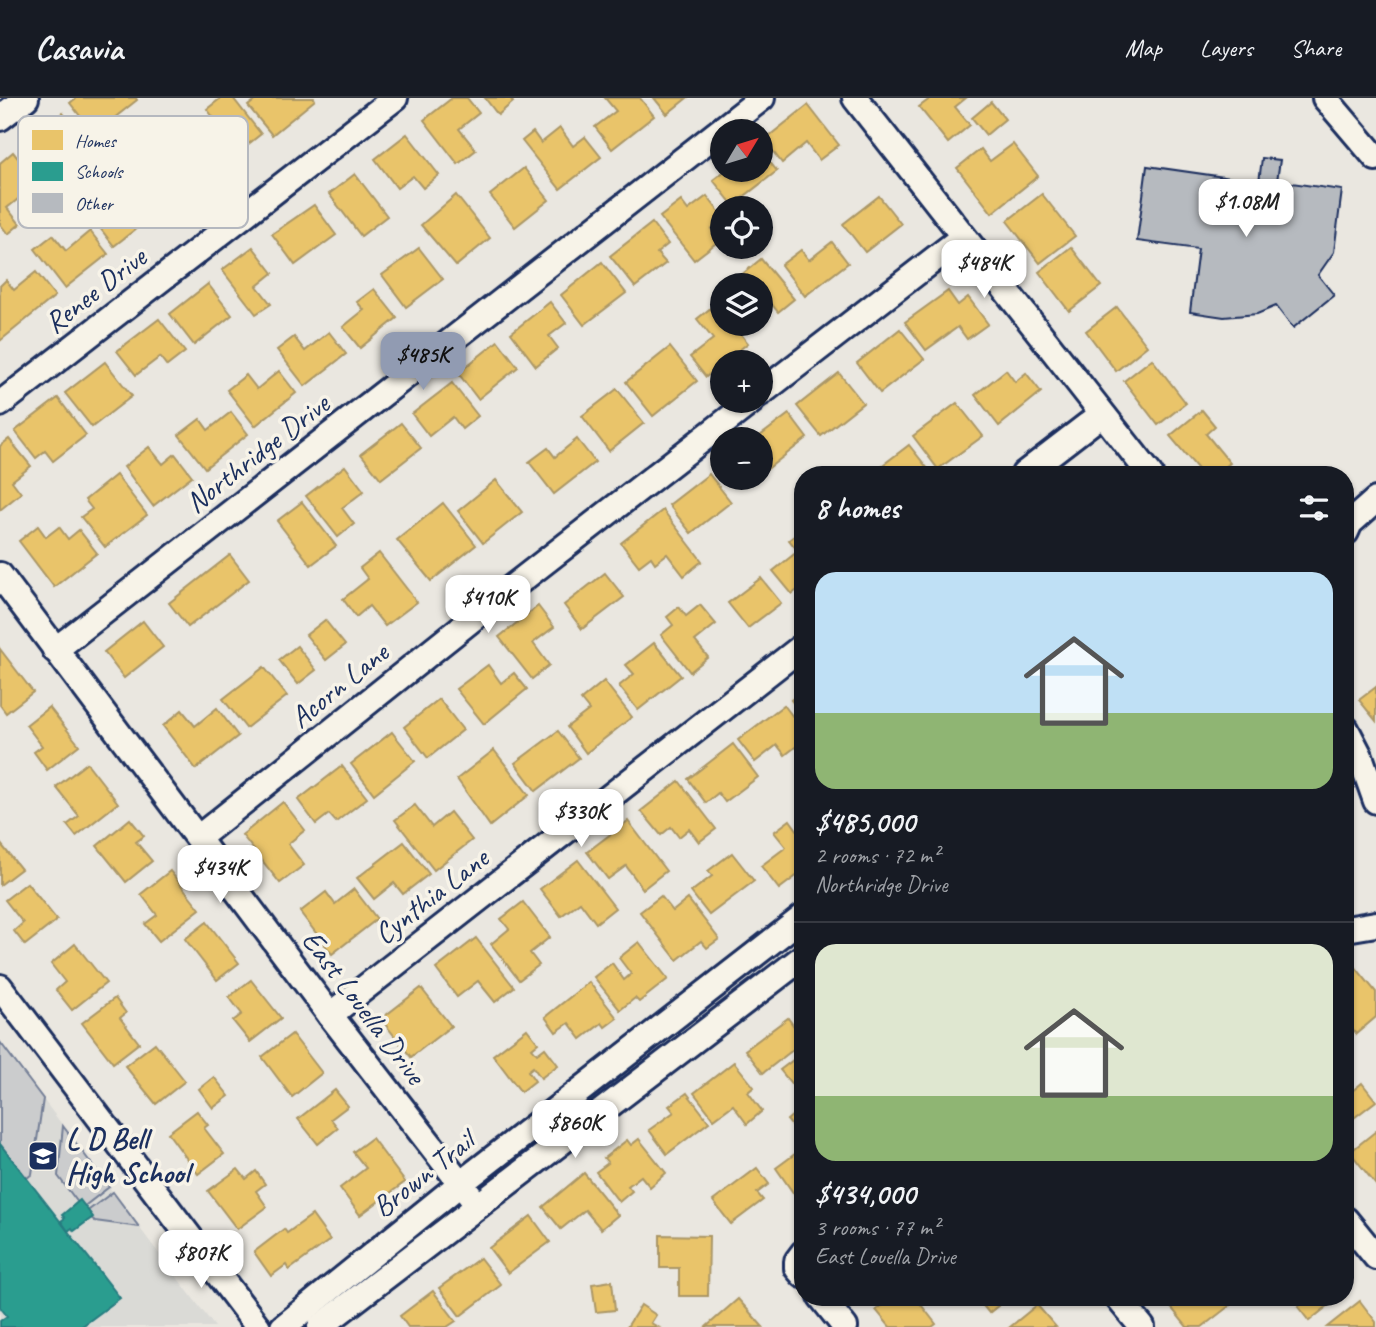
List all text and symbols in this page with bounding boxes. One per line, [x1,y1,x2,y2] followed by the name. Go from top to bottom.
[35,27,123,69] text: Casavia
[1125,33,1162,63] text: Map
[1200,33,1253,63] text: Layers
[1291,33,1341,63] text: Share
[18,116,248,228] legend
[710,119,774,182] north arrow
[710,119,773,490] map controls
[75,129,117,153] text: Homes
[75,160,125,184] text: Schools
[1189,180,1303,239] pin: $1.08M
[1215,187,1277,216] text: $1.08M
[75,192,115,216] text: Other
[710,196,773,259] button: locate
[36,237,155,342] street label: Renee Drive
[935,240,1033,300] pin: $484K
[957,248,1011,277] text: $484K
[710,273,773,336] button: layers
[374,332,472,392] pin: $485K
[397,340,449,369] text: $485K
[710,350,773,413] button: +
[177,383,338,521] street label: Northridge Drive
[710,427,773,490] button: −
[815,489,900,527] text: 8 homes
[1295,489,1333,527] icon: filters
[439,575,537,635] pin: $410K
[461,583,515,612] text: $410K
[1011,618,1137,744] icon: home
[282,632,398,736] street label: Acorn Lane
[532,790,630,849] pin: $330K
[554,797,608,826] text: $330K
[815,803,915,841] text: $485,000
[366,838,498,953] street label: Cynthia Lane
[815,841,939,870] text: 2 rooms · 72 m²
[171,846,269,905] pin: $434K
[193,853,247,882] text: $434K
[815,870,947,899] text: Northridge Drive
[294,922,436,1093] street label: East Louella Drive
[1011,990,1137,1116] icon: home
[526,1100,624,1160] pin: $860K
[548,1108,602,1137] text: $860K
[364,1119,485,1226] street label: Brown Trail
[66,1120,195,1192] place label: L D Bell High School
[26,1139,60,1173] school or university icon: L D Bell High School
[815,1175,915,1213] text: $434,000
[815,1213,939,1242] text: 3 rooms · 77 m²
[152,1230,250,1290] pin: $807K
[175,1238,228,1267] text: $807K
[815,1242,956,1271] text: East Louella Drive

